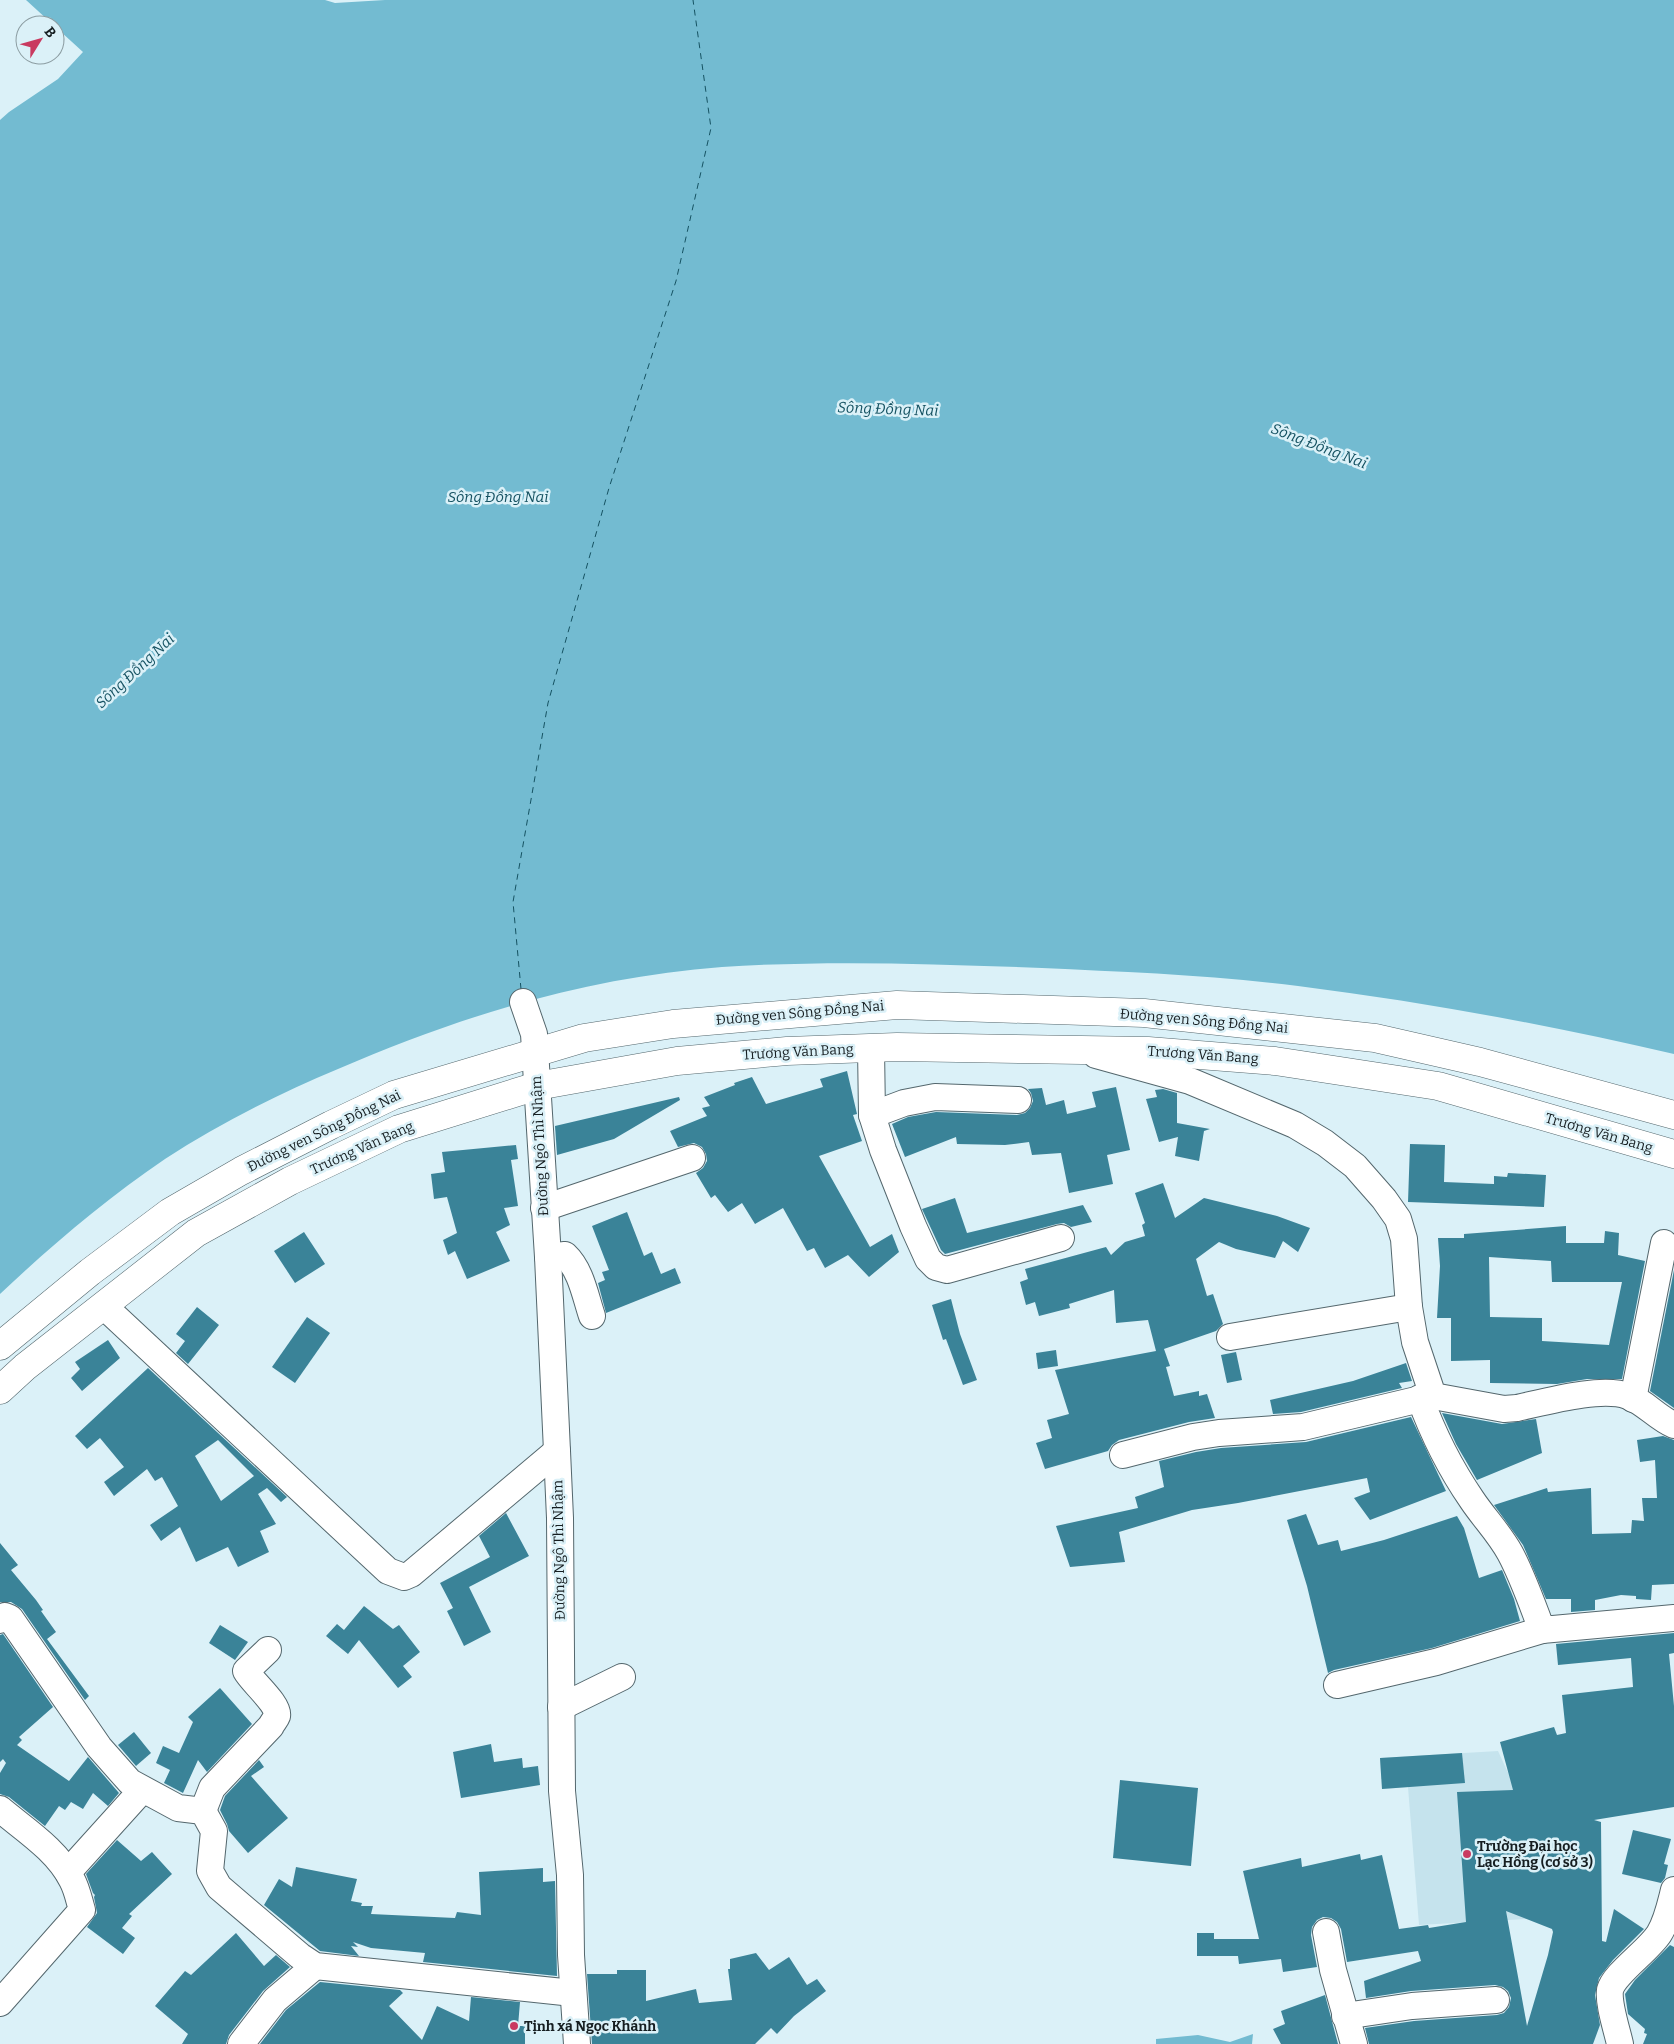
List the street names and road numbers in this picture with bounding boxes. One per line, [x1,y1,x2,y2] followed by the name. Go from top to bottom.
[715,996,885,1029] street label: Đường ven Sông Đồng Nai
[1119,1004,1289,1037] street label: Đường ven Sông Đồng Nai
[742,1041,854,1063] street label: Trương Văn Bang
[1147,1043,1259,1067] street label: Trương Văn Bang
[528,1075,552,1216] street label: Đường Ngô Thì Nhậm
[244,1085,404,1176] street label: Đường ven Sông Đồng Nai
[1543,1109,1655,1157] street label: Trương Văn Bang
[308,1118,416,1178] street label: Trương Văn Bang
[549,1479,569,1620] street label: Đường Ngô Thì Nhậm

